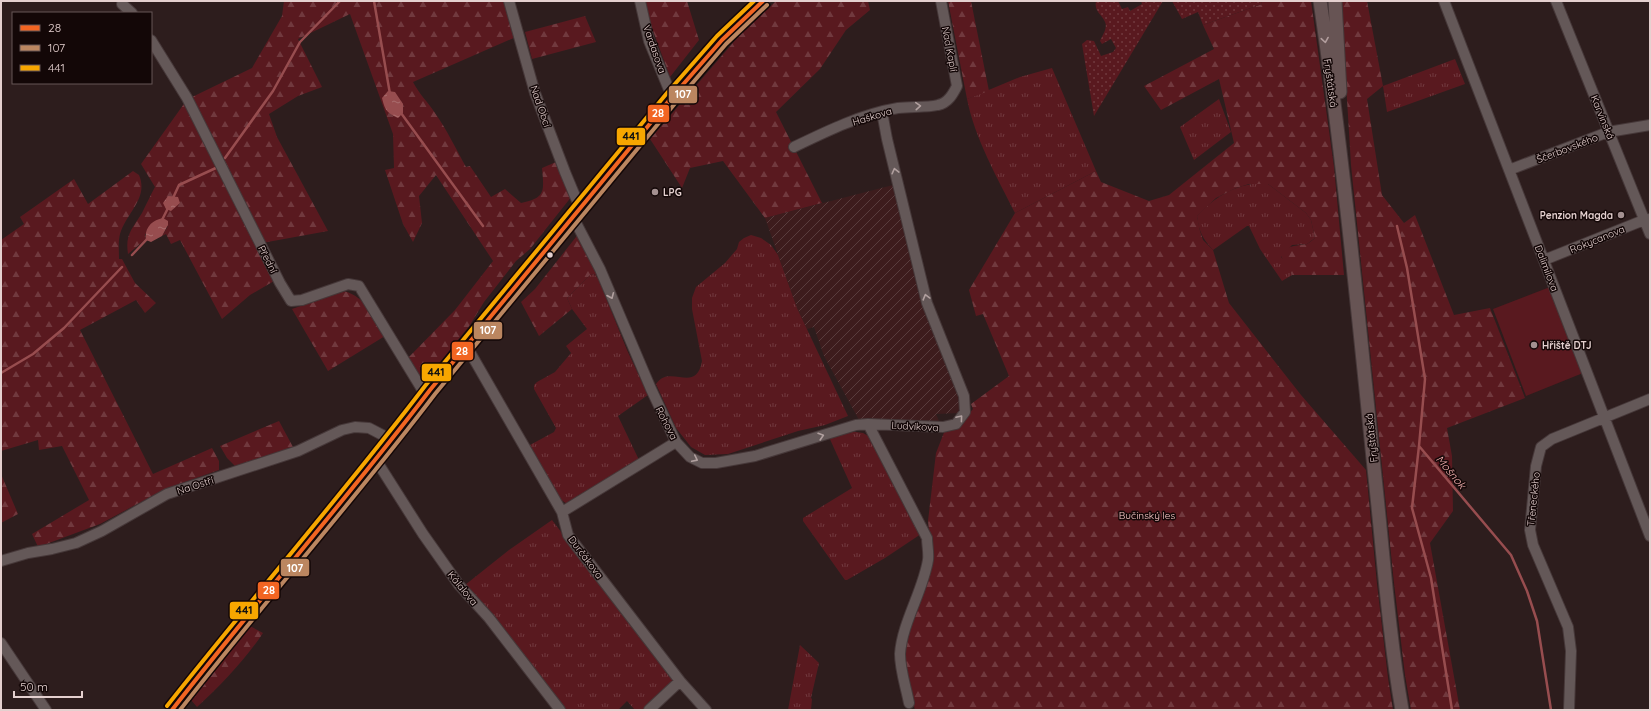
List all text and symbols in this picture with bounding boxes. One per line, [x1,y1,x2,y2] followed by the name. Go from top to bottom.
[12,12,152,84] legend
[48,20,61,35] text: 28
[640,23,669,75] street label: Vardasova
[939,26,960,73] street label: Nad Kaplí
[1320,36,1329,43] one-way arrow
[48,40,65,55] text: 107
[1321,58,1340,108] street label: Fryštátská
[48,60,65,75] text: 441
[527,84,554,130] street label: Nad Obcí
[668,85,698,104] line badge: 107
[675,87,691,101] text: 107
[1588,93,1617,141] street label: Karvinská
[915,102,921,111] one-way arrow
[647,104,670,123] line badge: 28
[851,104,893,129] street label: Haškova
[652,106,664,120] text: 28
[616,127,646,146] line badge: 441
[623,129,639,143] text: 441
[1535,131,1600,166] street label: Ščerbovského
[891,168,900,175] one-way arrow
[663,186,682,199] place label: LPG
[650,187,660,197] marker: LPG
[1540,209,1613,222] place label: Penzion Magda
[1616,210,1626,220] marker: Penzion Magda
[1568,223,1627,256] street label: Rokycanova
[255,243,280,276] street label: Přední
[1532,243,1561,293] street label: Dalimilova
[545,250,555,260] unlabelled marker
[607,292,615,299] one-way arrow
[922,294,931,301] one-way arrow
[473,321,503,340] line badge: 107
[480,323,496,337] text: 107
[1542,339,1592,352] place label: Hřiště DTJ
[1529,340,1539,350] marker: Hřiště DTJ
[451,341,474,361] line badge: 28
[456,344,468,358] text: 28
[421,363,452,382] line badge: 441
[428,365,444,379] text: 441
[653,404,680,442] street label: Rohova
[1362,413,1381,463] street label: Fryštátská
[955,416,962,423] one-way arrow
[891,419,939,434] street label: Ludvíkova
[817,432,824,441] one-way arrow
[1433,452,1470,493] water label: Mošnok
[691,454,698,462] one-way arrow
[1524,471,1543,527] street label: Třeneckého
[175,473,216,497] street label: Na Ostří
[1119,509,1175,522] park label: Bučinský les
[565,533,606,581] street label: Durčákova
[280,558,310,577] line badge: 107
[287,561,303,575] text: 107
[445,568,480,608] street label: Kálalova
[257,581,280,600] line badge: 28
[263,583,275,597] text: 28
[229,601,259,620] line badge: 441
[236,603,252,617] text: 441
[14,673,82,699] scale bar
[20,679,48,694] text: 50 m

